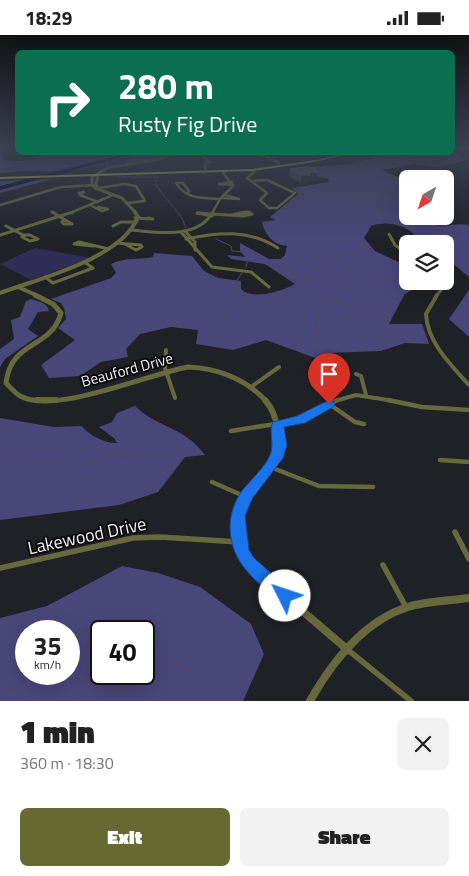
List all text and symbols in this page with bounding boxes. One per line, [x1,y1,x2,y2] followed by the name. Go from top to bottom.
[25,3,72,32] text: 18:29
[118,59,214,113] text: 280 m
[35,70,100,135] icon: right
[118,107,257,141] text: Rusty Fig Drive
[399,170,454,225] north arrow
[399,170,454,290] map controls
[399,235,454,290] button: layers
[78,346,175,393] street label: Beauford Drive
[308,353,350,404] pin
[315,360,343,388] icon: arrive
[25,510,149,561] street label: Lakewood Drive
[258,569,310,621] position arrow
[90,620,155,685] speed limit sign: 40
[33,627,62,665] text: 35
[34,655,61,674] text: km/h
[20,709,95,755] text: 1 min
[397,718,449,770] button: close
[20,751,114,775] text: 360 m · 18:30
[20,808,230,866] button: Exit
[240,808,449,866] button: Share

